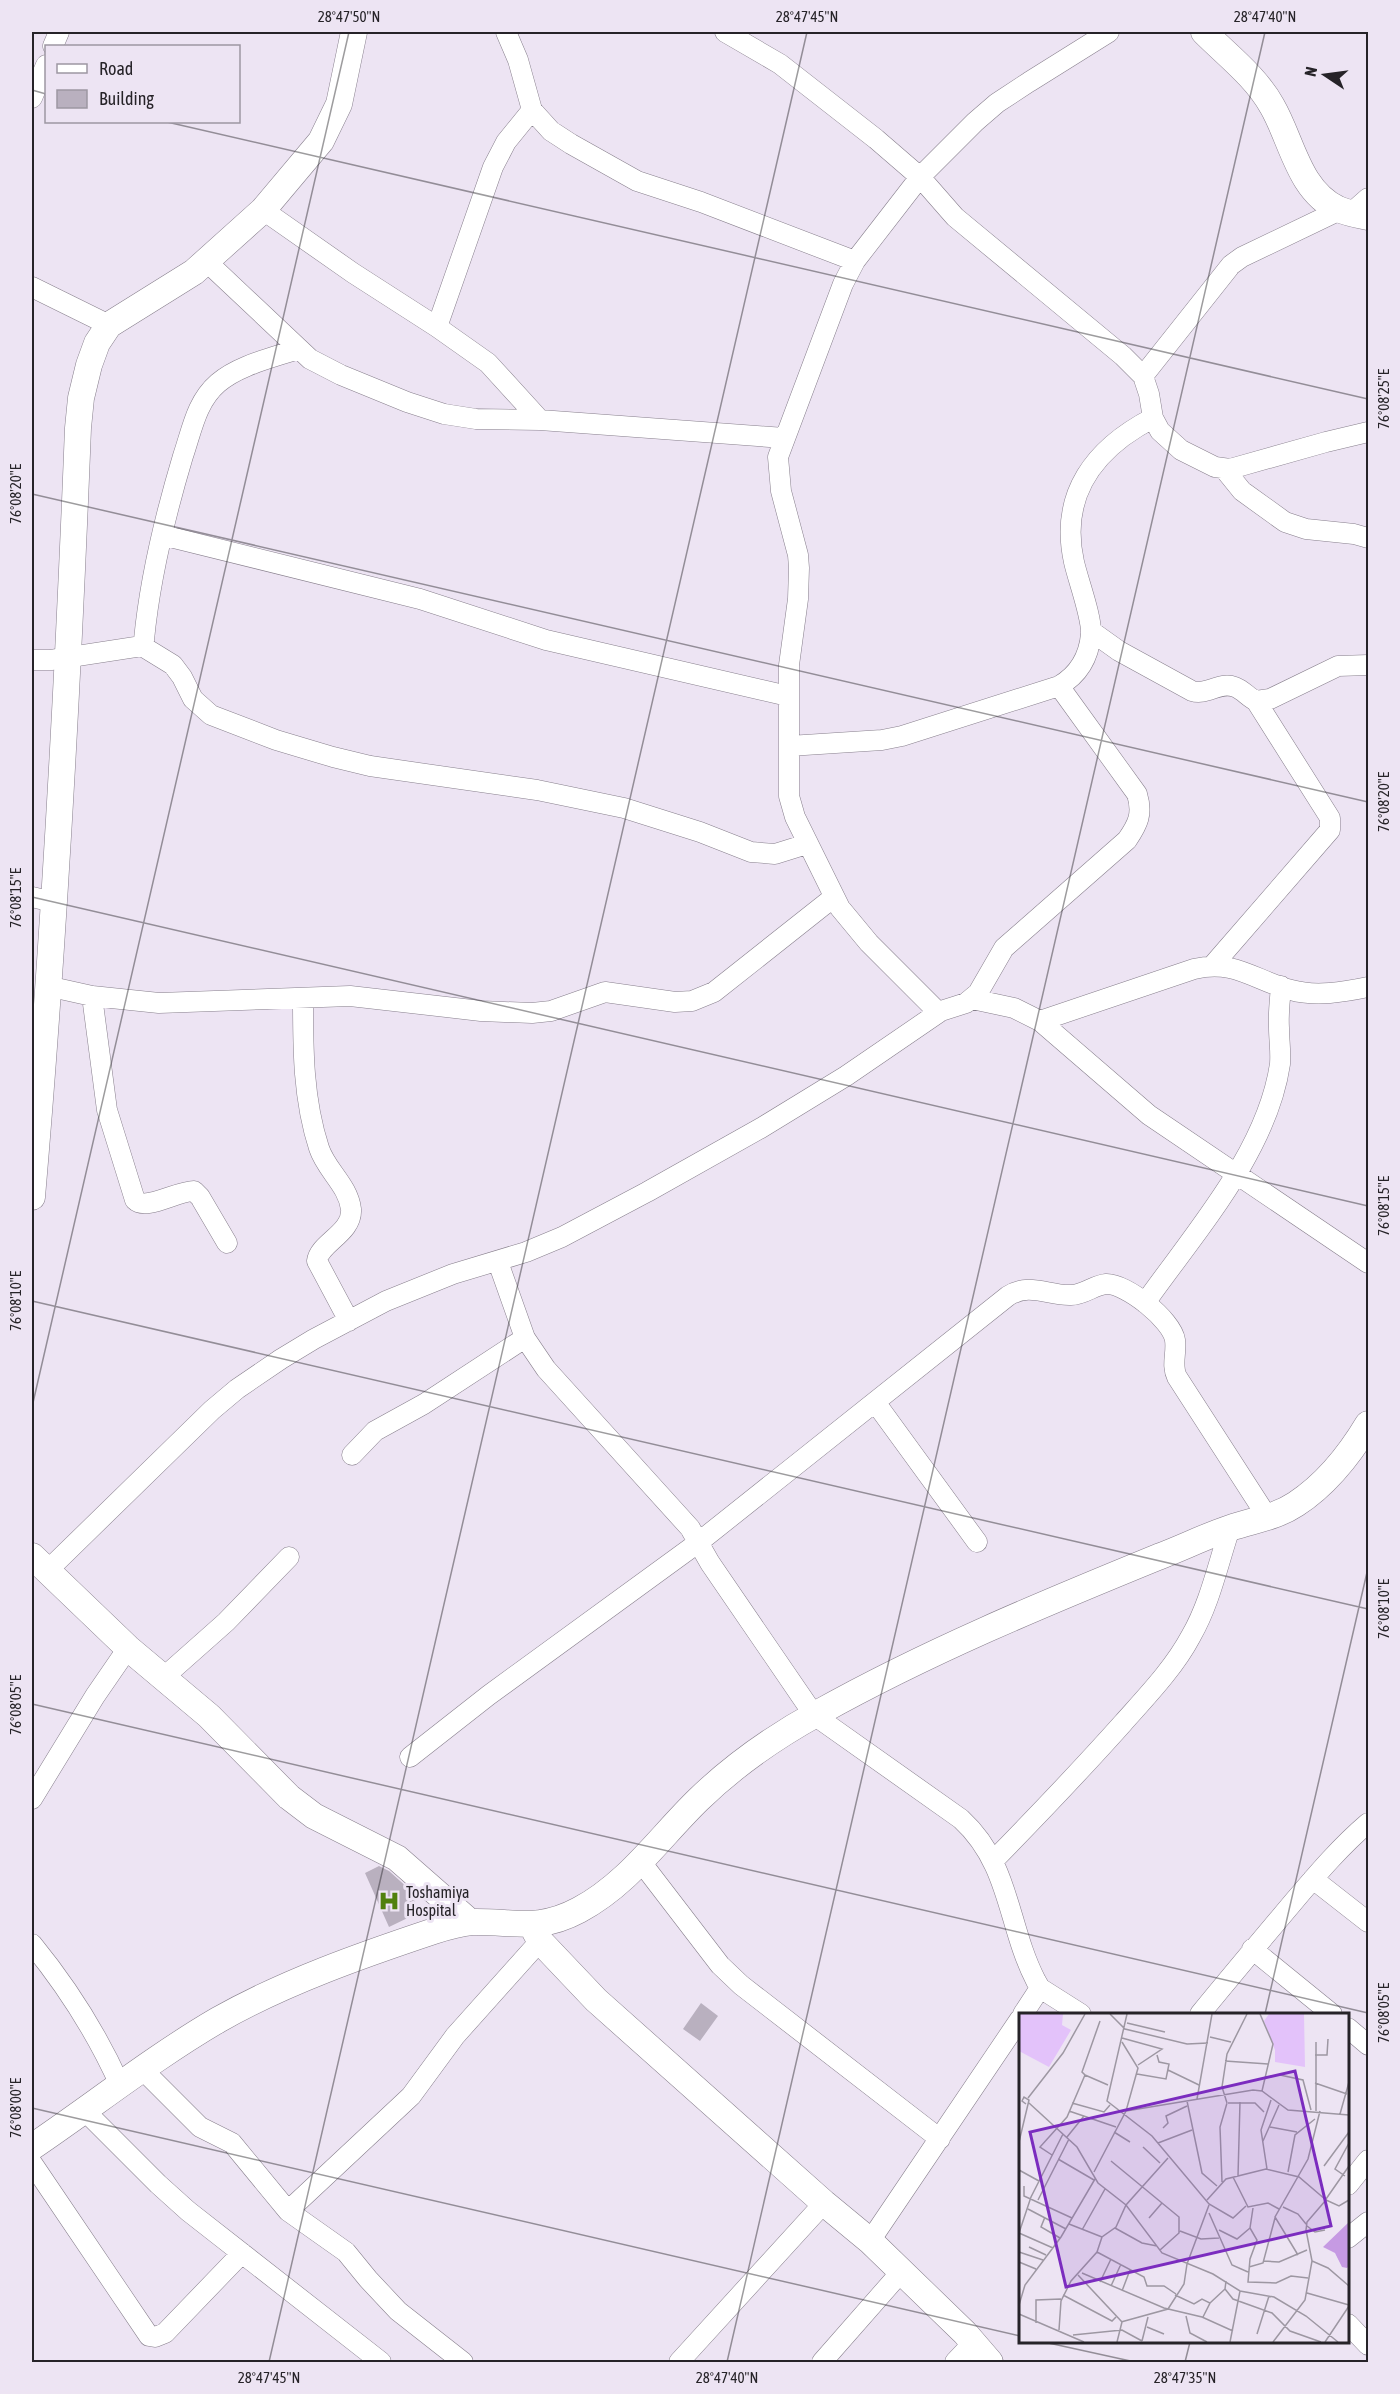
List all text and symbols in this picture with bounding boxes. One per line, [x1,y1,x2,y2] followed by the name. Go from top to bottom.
[318,8,380,25] text: 28°47'50"N
[776,8,838,25] text: 28°47'45"N
[1234,8,1296,25] text: 28°47'40"N
[45,45,240,123] legend
[1295,45,1355,105] north arrow
[99,58,133,79] text: Road
[1301,65,1320,78] text: N
[99,88,154,109] text: Building
[1375,368,1392,429] text: 76°08'25"E
[7,463,24,524] text: 76°08'20"E
[1375,771,1392,832] text: 76°08'20"E
[7,867,24,928] text: 76°08'15"E
[1375,1175,1392,1236] text: 76°08'15"E
[7,1270,24,1331] text: 76°08'10"E
[1375,1578,1392,1639] text: 76°08'10"E
[7,1674,24,1735] text: 76°08'05"E
[406,1883,470,1920] place label: Toshamiya Hospital
[377,1889,401,1913] hospital icon: Toshamiya Hospital
[1375,1982,1392,2043] text: 76°08'05"E
[1019,2013,1349,2343] inset map
[7,2077,24,2138] text: 76°08'00"E
[238,2369,300,2386] text: 28°47'45"N
[696,2369,758,2386] text: 28°47'40"N
[1154,2369,1216,2386] text: 28°47'35"N

